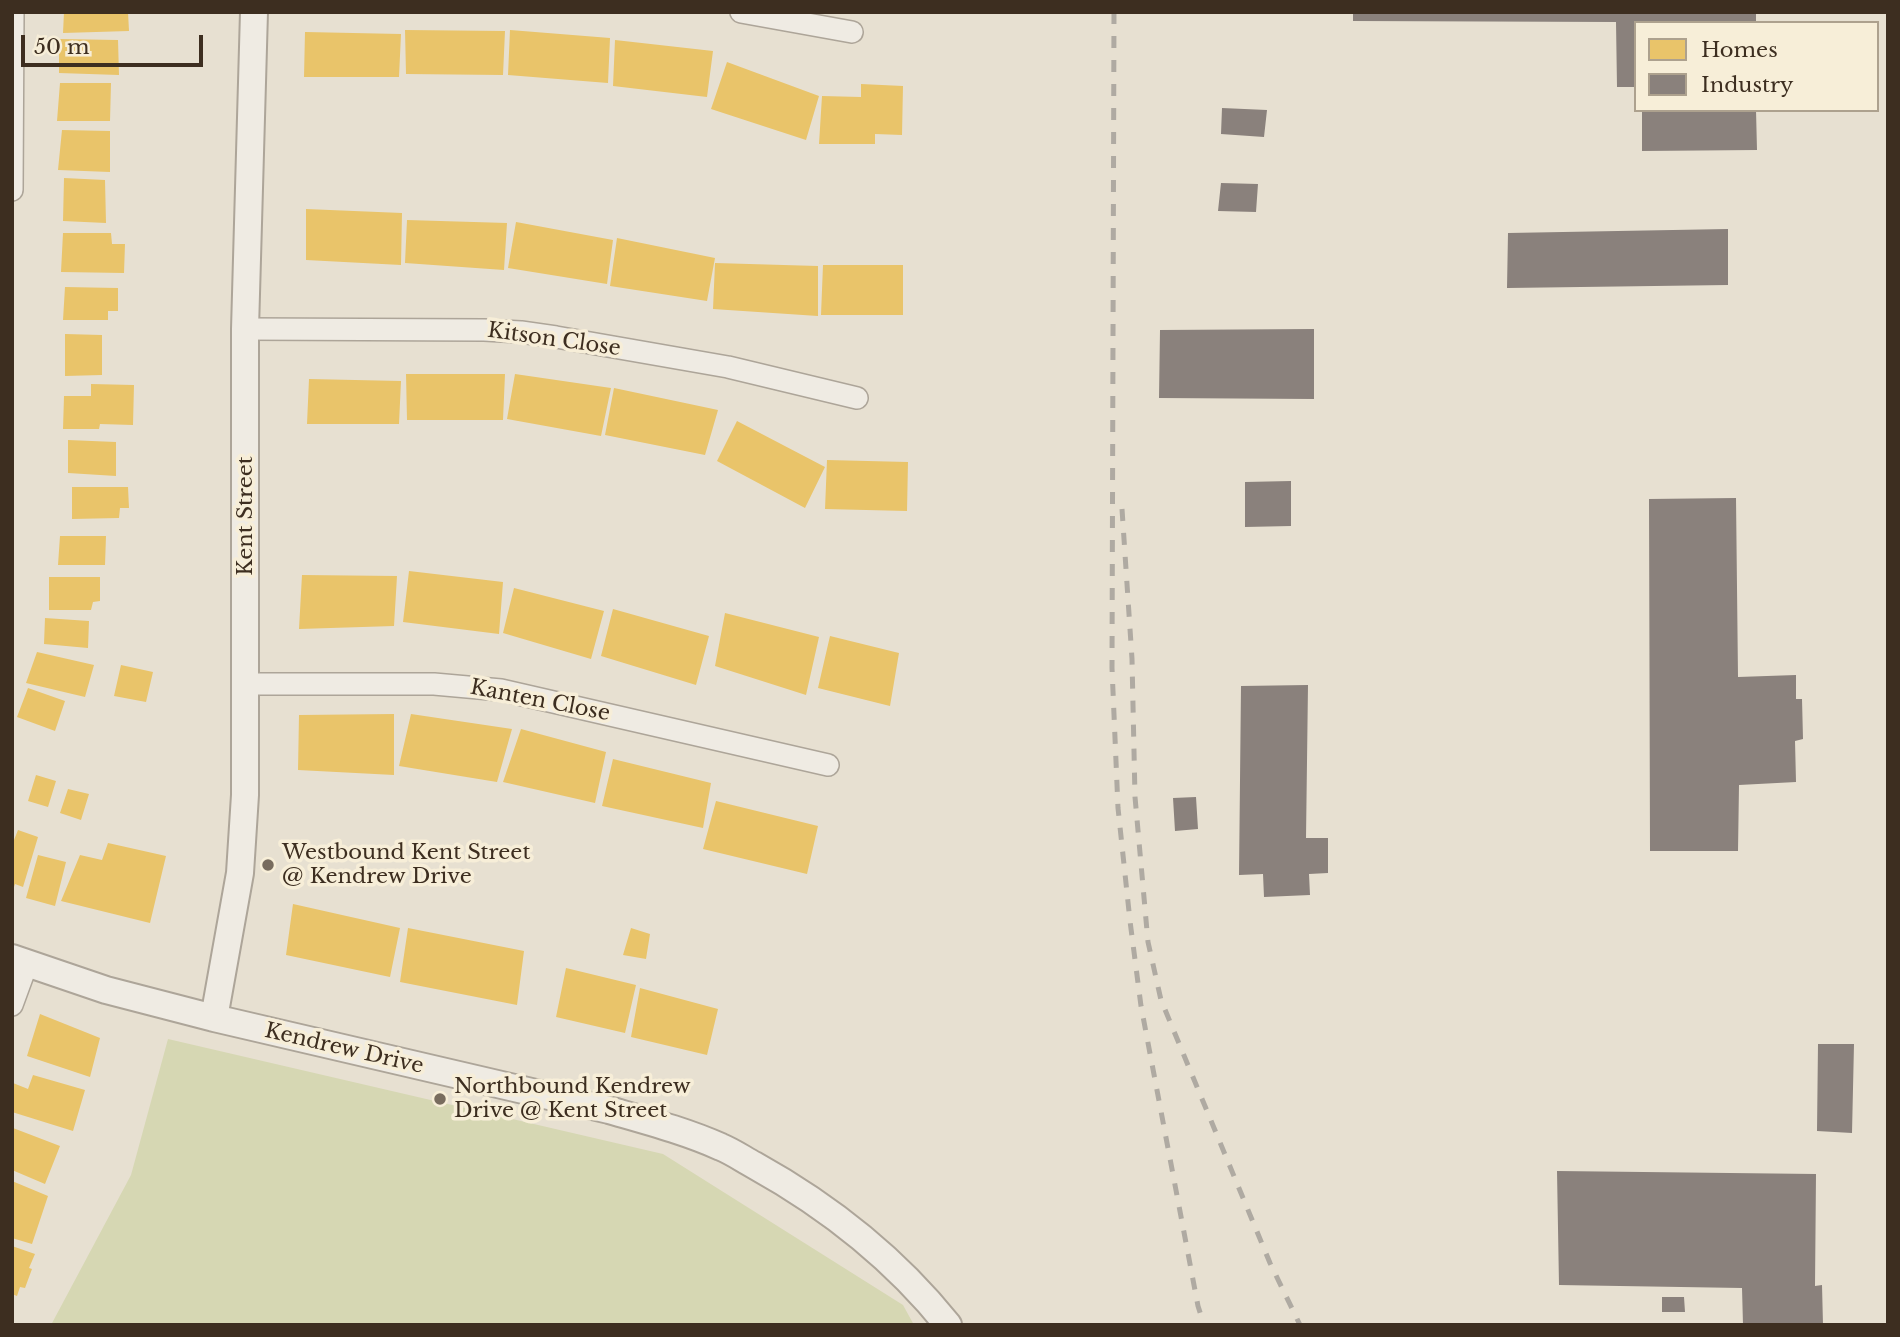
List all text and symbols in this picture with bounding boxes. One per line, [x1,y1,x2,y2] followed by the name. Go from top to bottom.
[24,21,206,65] scale bar
[1634,21,1879,112] legend
[34,34,89,60] text: 50 m
[1701,37,1778,63] text: Homes
[1701,72,1793,98] text: Industry
[486,318,622,362] street label: Kitson Close
[233,456,259,576] street label: Kent Street
[468,675,612,727] street label: Kanten Close
[282,840,530,890] place label: Westbound Kent Street @ Kendrew Drive
[260,857,276,873] marker: Westbound Kent Street @ Kendrew Drive
[262,1018,426,1080] street label: Kendrew Drive
[454,1074,691,1124] place label: Northbound Kendrew Drive @ Kent Street
[432,1091,448,1107] marker: Northbound Kendrew Drive @ Kent Street

